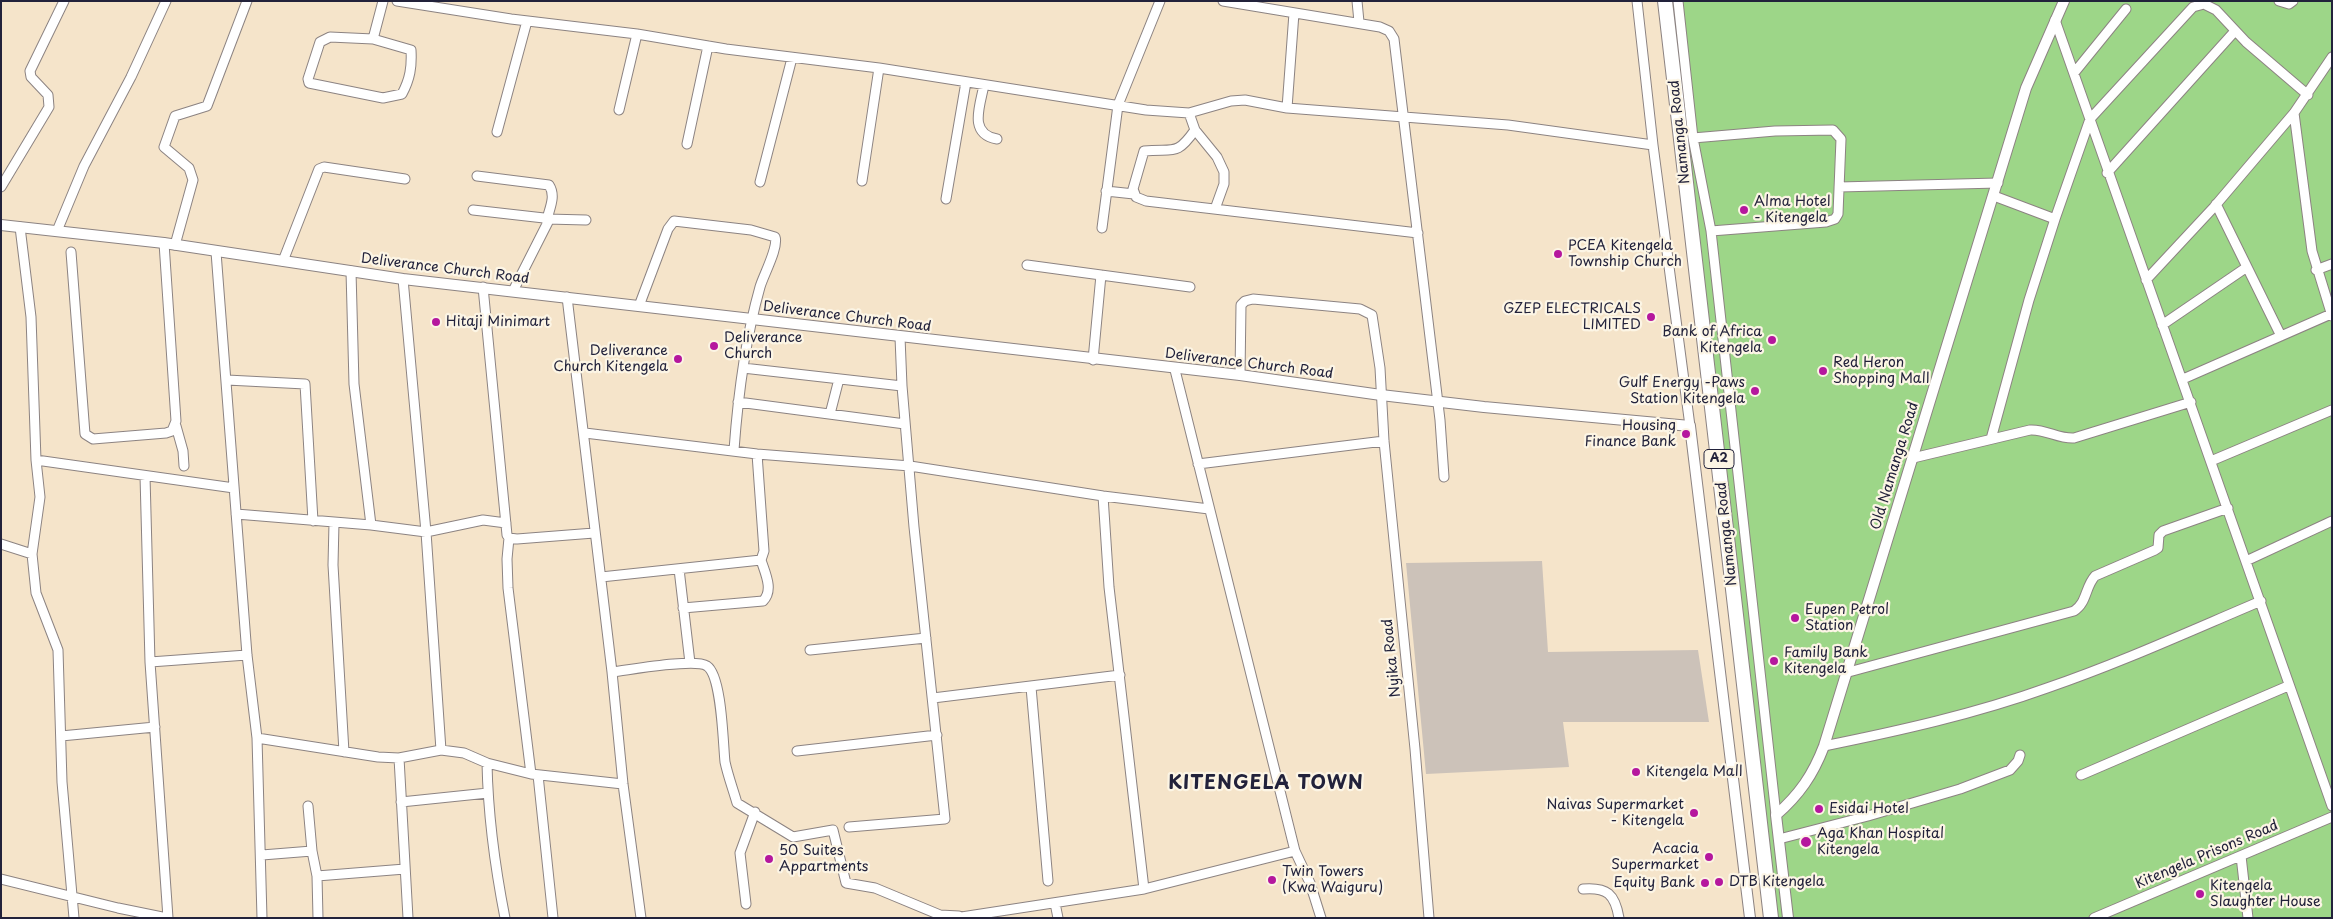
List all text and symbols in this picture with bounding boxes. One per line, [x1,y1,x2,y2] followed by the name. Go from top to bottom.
[1666,79,1694,185] street label: Namanga Road
[1754,194,1831,226] place label: Alma Hotel - Kitengela
[1738,204,1750,216] marker: Alma Hotel - Kitengela
[1568,238,1682,270] place label: PCEA Kitengela Township Church
[1552,248,1564,260] marker: PCEA Kitengela Township Church
[360,250,530,288] street label: Deliverance Church Road
[762,298,932,336] street label: Deliverance Church Road
[1503,301,1641,334] place label: GZEP ELECTRICALS LIMITED
[1645,311,1657,323] marker: GZEP ELECTRICALS LIMITED
[446,314,550,330] place label: Hitaji Minimart
[430,316,442,328] marker: Hitaji Minimart
[1662,324,1762,357] place label: Bank of Africa Kitengela
[724,330,802,362] place label: Deliverance Church
[1766,334,1778,346] marker: Bank of Africa Kitengela
[708,340,720,352] marker: Deliverance Church
[553,343,668,376] place label: Deliverance Church Kitengela
[1164,345,1334,383] street label: Deliverance Church Road
[672,353,684,365] marker: Deliverance Church Kitengela
[1833,355,1929,388] place label: Red Heron Shopping Mall
[1817,365,1829,377] marker: Red Heron Shopping Mall
[1619,375,1745,408] place label: Gulf Energy -Paws Station Kitengela
[1749,385,1761,397] marker: Gulf Energy -Paws Station Kitengela
[1868,400,1922,532] street label: Old Namanga Road
[1585,418,1676,451] place label: Housing Finance Bank
[1680,428,1692,440] marker: Housing Finance Bank
[1704,449,1734,468] road number: A2
[1713,481,1741,587] street label: Namanga Road
[1805,602,1889,634] place label: Eupen Petrol Station
[1789,612,1801,624] marker: Eupen Petrol Station
[1380,618,1404,698] street label: Nyika Road
[1784,645,1868,678] place label: Family Bank Kitengela
[1768,655,1780,667] marker: Family Bank Kitengela
[1646,764,1742,780] place label: Kitengela Mall
[1630,766,1642,778] marker: Kitengela Mall
[1168,773,1364,795] district label: KITENGELA TOWN
[1547,797,1684,830] place label: Naivas Supermarket - Kitengela
[1829,801,1909,817] place label: Esidai Hotel
[1813,803,1825,815] marker: Esidai Hotel
[1688,807,1700,819] marker: Naivas Supermarket - Kitengela
[2133,817,2281,893] street label: Kitengela Prisons Road
[1817,826,1944,859] place label: Aga Khan Hospital Kitengela
[1799,835,1813,849] marker: Aga Khan Hospital Kitengela
[1611,841,1699,874] place label: Acacia Supermarket
[779,843,868,876] place label: 50 Suites Appartments
[1703,851,1715,863] marker: Acacia Supermarket
[763,853,775,865] marker: 50 Suites Appartments
[1282,864,1383,896] place label: Twin Towers (Kwa Waiguru)
[1266,874,1278,886] marker: Twin Towers (Kwa Waiguru)
[1729,874,1824,890] place label: DTB Kitengela
[1613,875,1695,891] place label: Equity Bank
[1713,876,1725,888] marker: DTB Kitengela
[1699,877,1711,889] marker: Equity Bank
[2210,878,2321,910] place label: Kitengela Slaughter House
[2194,888,2206,900] marker: Kitengela Slaughter House

